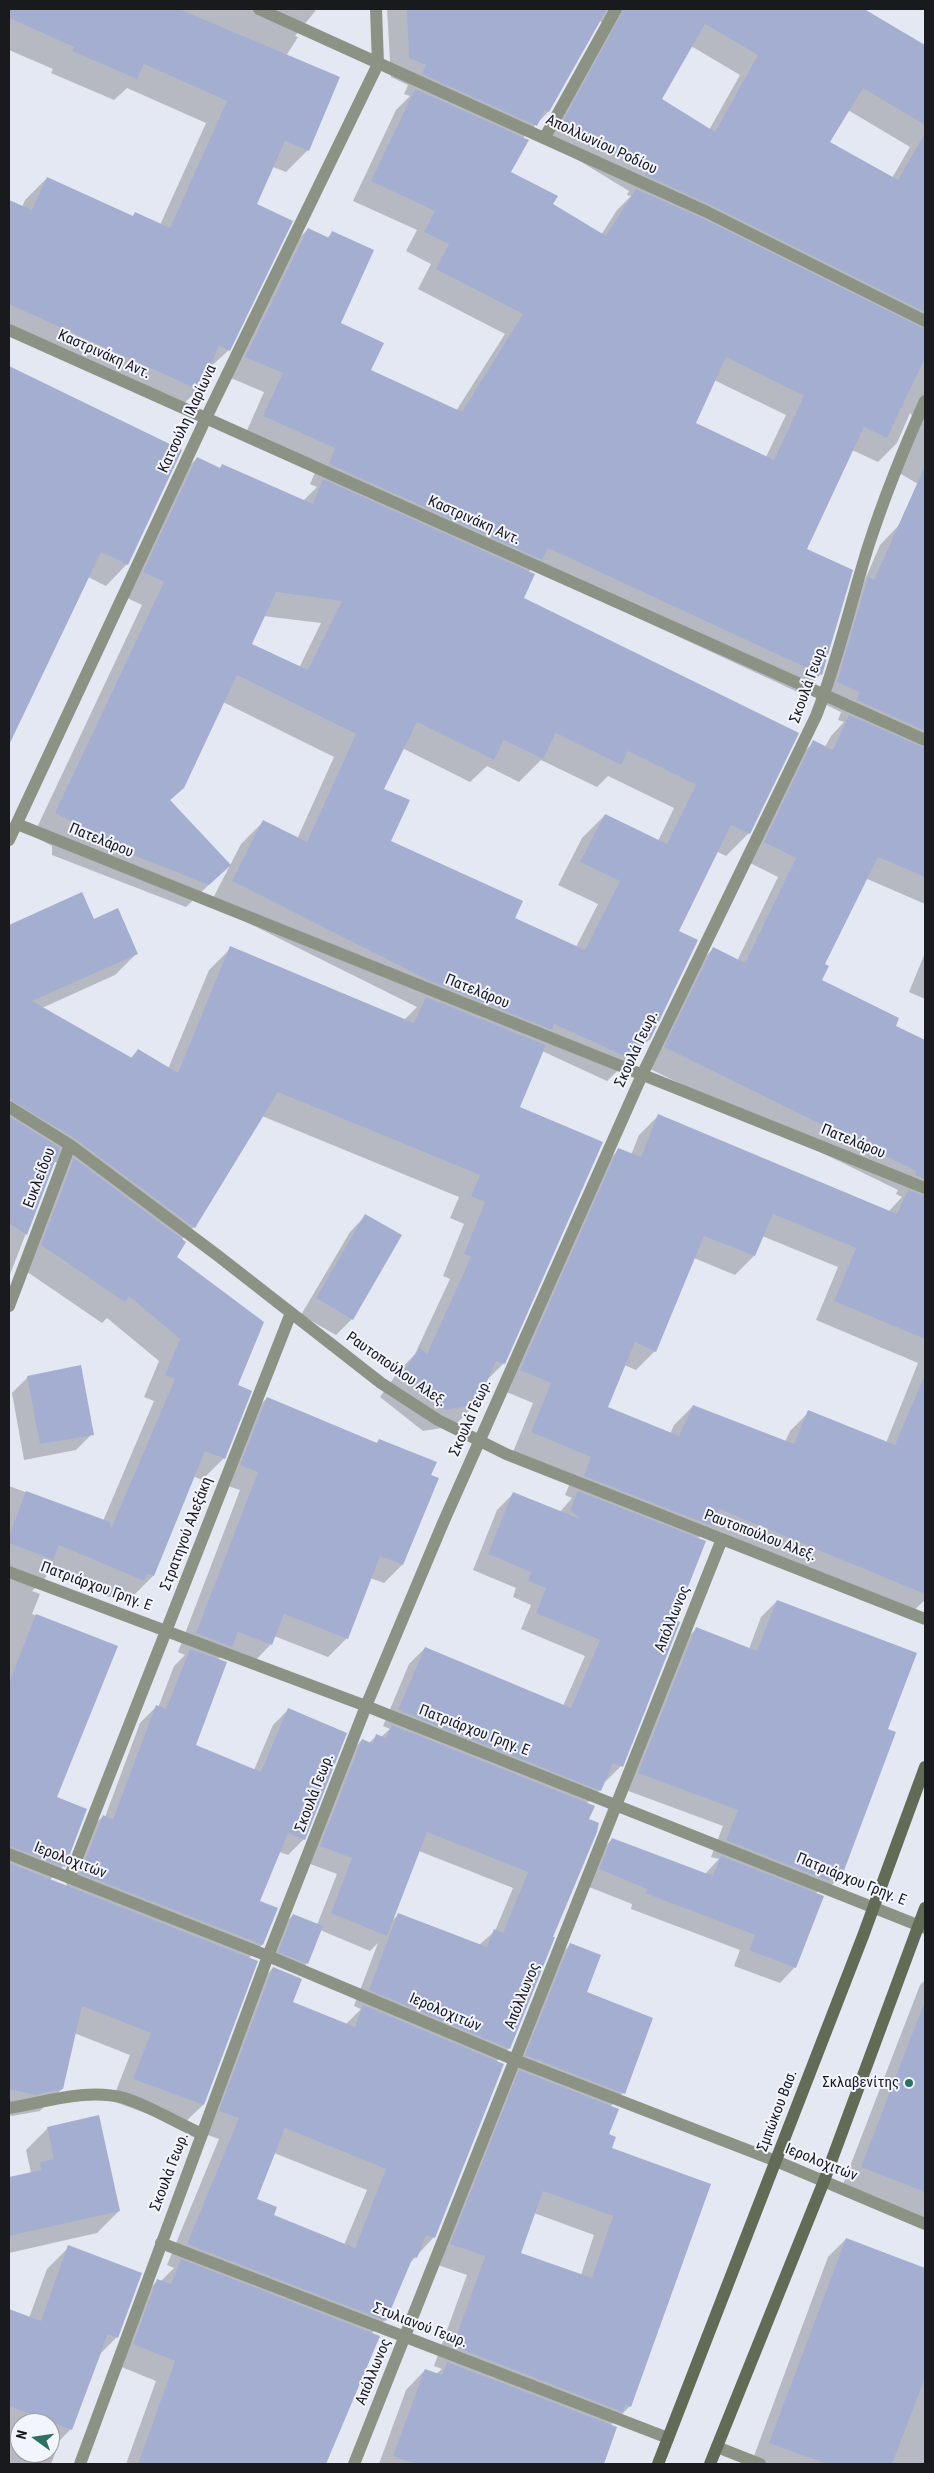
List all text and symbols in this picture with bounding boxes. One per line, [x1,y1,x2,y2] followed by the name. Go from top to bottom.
[542,111,660,179] street label: Απολλωνίου Ροδίου
[55,327,153,383] street label: Καστρινάκη Αντ.
[155,362,221,476] street label: Κατσούλη Ιλαρίωνα
[425,493,523,549] street label: Καστρινάκη Αντ.
[786,642,832,726] street label: Σκουλά Γεωρ.
[66,820,136,862] street label: Πατελάρου
[442,971,512,1013] street label: Πατελάρου
[611,1008,663,1090] street label: Σκουλά Γεωρ.
[818,1121,888,1163] street label: Πατελάρου
[20,1145,60,1211] street label: Ευκλείδου
[342,1329,450,1411] street label: Ραυτοπούλου Αλεξ.
[446,1377,496,1459] street label: Σκουλά Γεωρ.
[157,1475,217,1593] street label: Στρατηγού Αλεξάκη
[701,1506,819,1566] street label: Ραυτοπούλου Αλεξ.
[38,1559,154,1615] street label: Πατριάρχου Γρηγ. Ε
[652,1583,694,1655] street label: Απόλλωνος
[416,1702,532,1760] street label: Πατριάρχου Γρηγ. Ε
[292,1751,338,1835] street label: Σκουλά Γεωρ.
[31,1839,109,1883] street label: Ιερολοχιτών
[793,1850,909,1910] street label: Πατριάρχου Γρηγ. Ε
[502,1960,544,2032] street label: Απόλλωνος
[406,1990,484,2036] street label: Ιερολοχιτών
[754,2068,802,2154] street label: Σμπώκου Βασ.
[822,2074,899,2092] place label: Σκλαβενίτης
[903,2077,915,2089] marker: Σκλαβενίτης
[147,2130,193,2214] street label: Σκουλά Γεωρ.
[782,2140,860,2186] street label: Ιερολοχιτών
[370,2300,470,2352] street label: Στυλιανού Γεωρ.
[353,2336,395,2408] street label: Απόλλωνος
[10,2413,60,2463] north arrow
[13,2429,30,2441] text: N

